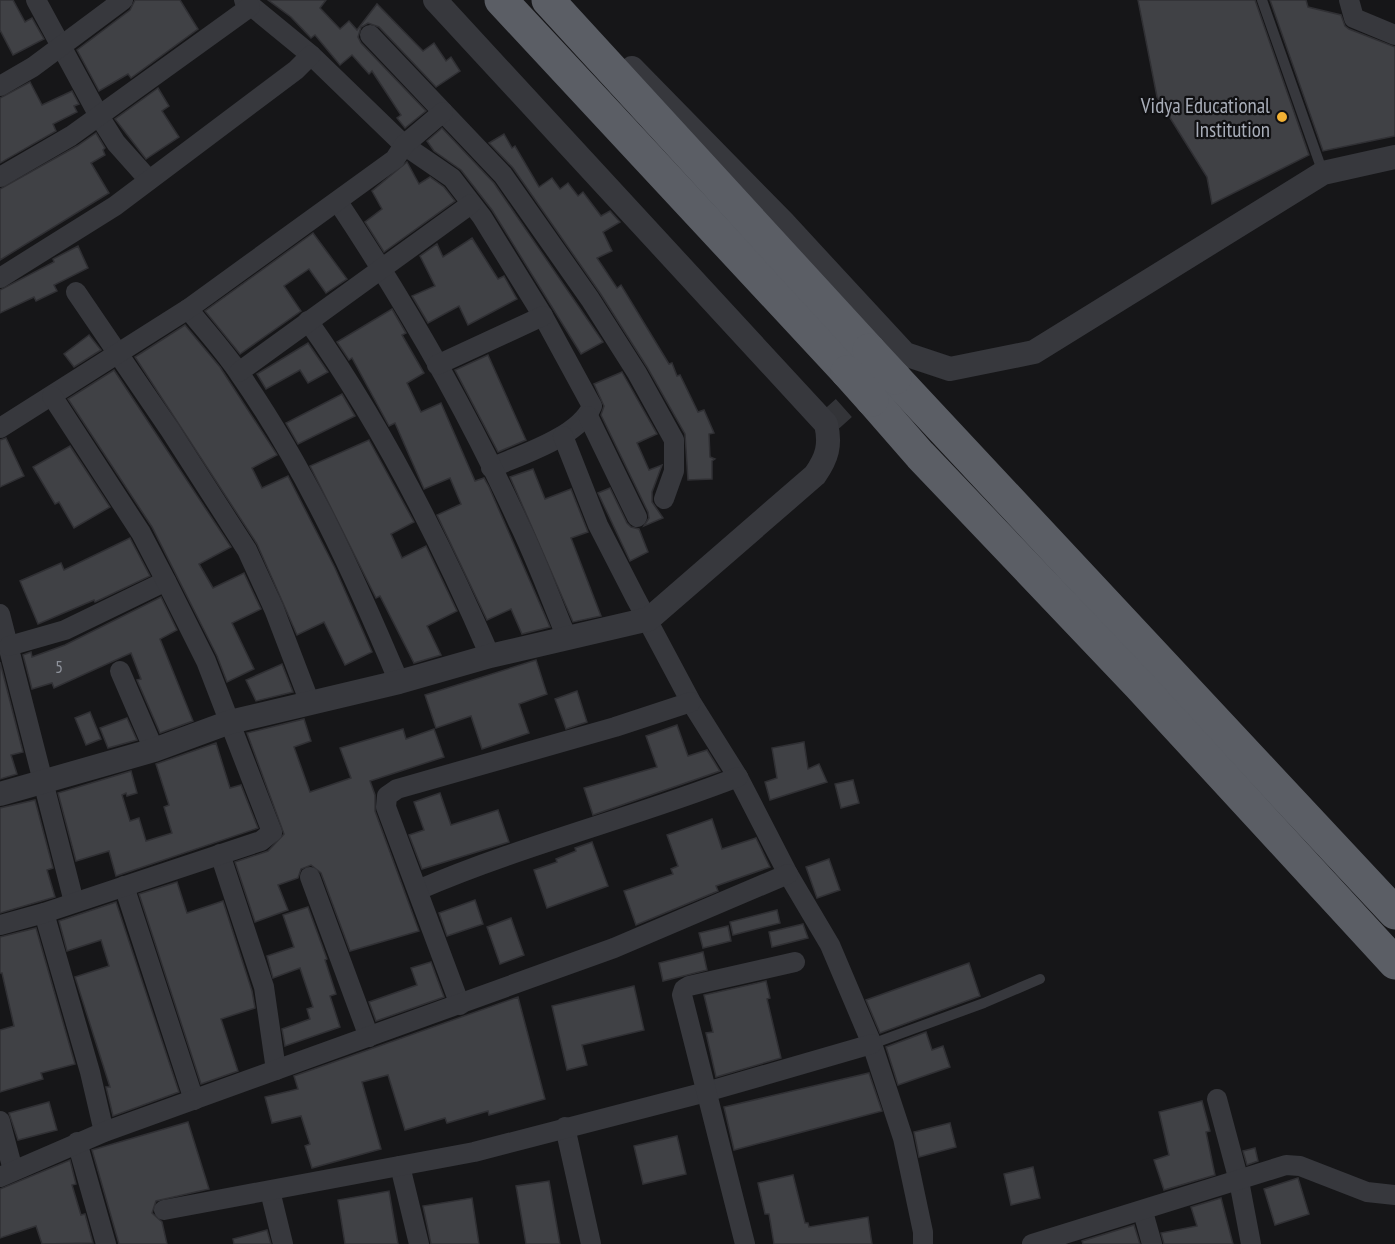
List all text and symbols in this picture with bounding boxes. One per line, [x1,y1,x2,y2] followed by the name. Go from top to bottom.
[1140,92,1270,143] place label: Vidya Educational Institution
[1275,110,1289,124] marker: Vidya Educational Institution
[55,655,63,678] house number: 5

